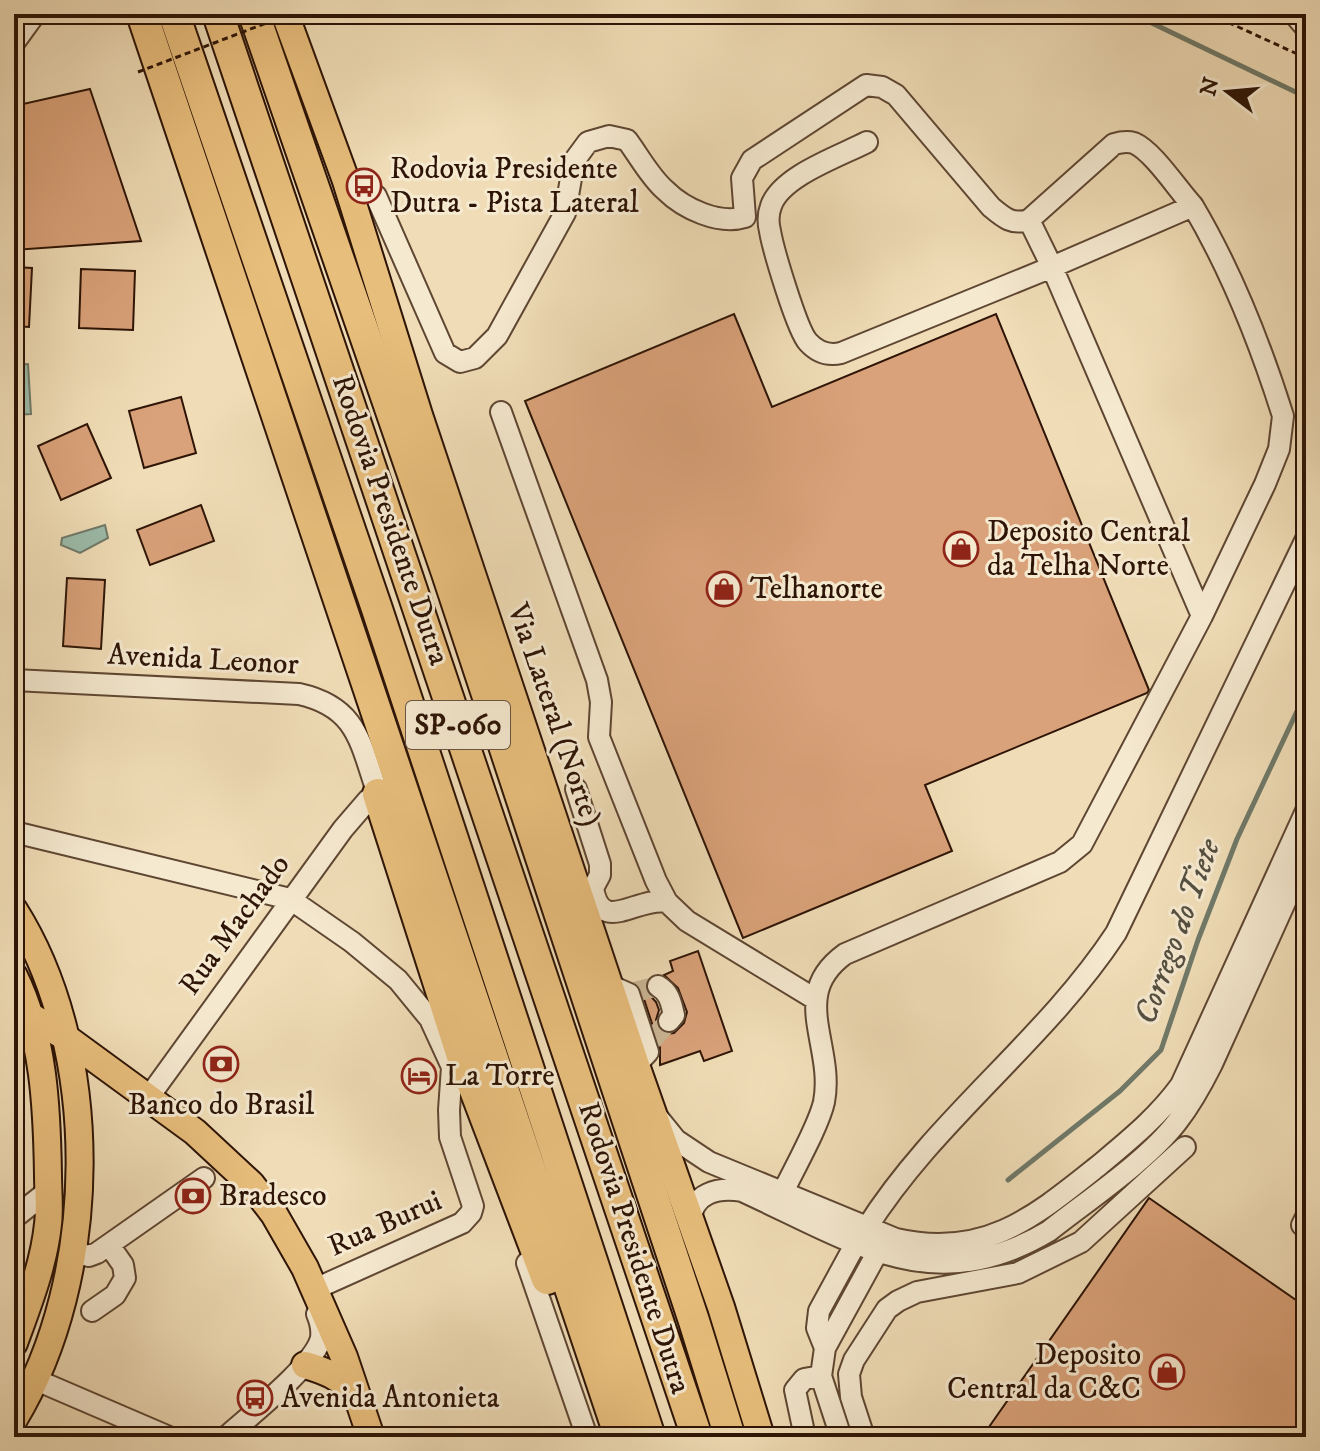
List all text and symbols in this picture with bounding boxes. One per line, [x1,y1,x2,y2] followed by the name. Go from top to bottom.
[1188,52,1268,132] north arrow
[1195,74,1226,99] text: N
[390,151,639,222] place label: Rodovia Presidente Dutra - Pista Lateral
[345,167,383,205] bus stop icon: Rodovia Presidente Dutra - Pista Lateral
[323,370,457,670] street label: Rodovia Presidente Dutra
[987,514,1190,585] place label: Deposito Central da Telha Norte
[942,530,980,568] shop icon: Deposito Central da Telha Norte
[705,570,743,608] shop icon: Telhanorte
[750,571,883,608] place label: Telhanorte
[498,598,609,831] street label: Via Lateral (Norte)
[106,637,300,683] street label: Avenida Leonor
[406,701,510,749] road number: SP-060
[1126,833,1230,1030] water label: Corrego do Tiete
[172,847,298,1003] street label: Rua Machado
[202,1045,240,1083] bank icon: Banco do Brasil
[400,1057,438,1095] hotel icon: La Torre
[445,1058,555,1095] place label: La Torre
[128,1087,314,1124] place label: Banco do Brasil
[569,1097,699,1399] street label: Rodovia Presidente Dutra
[174,1177,212,1215] bank icon: Bradesco
[219,1178,327,1215] place label: Bradesco
[322,1183,448,1265] street label: Rua Burui
[947,1337,1141,1408] place label: Deposito Central da C&C
[1148,1353,1186,1391] shop icon: Deposito Central da C&C
[236,1379,274,1417] bus stop icon: Avenida Antonieta
[281,1380,500,1417] place label: Avenida Antonieta

